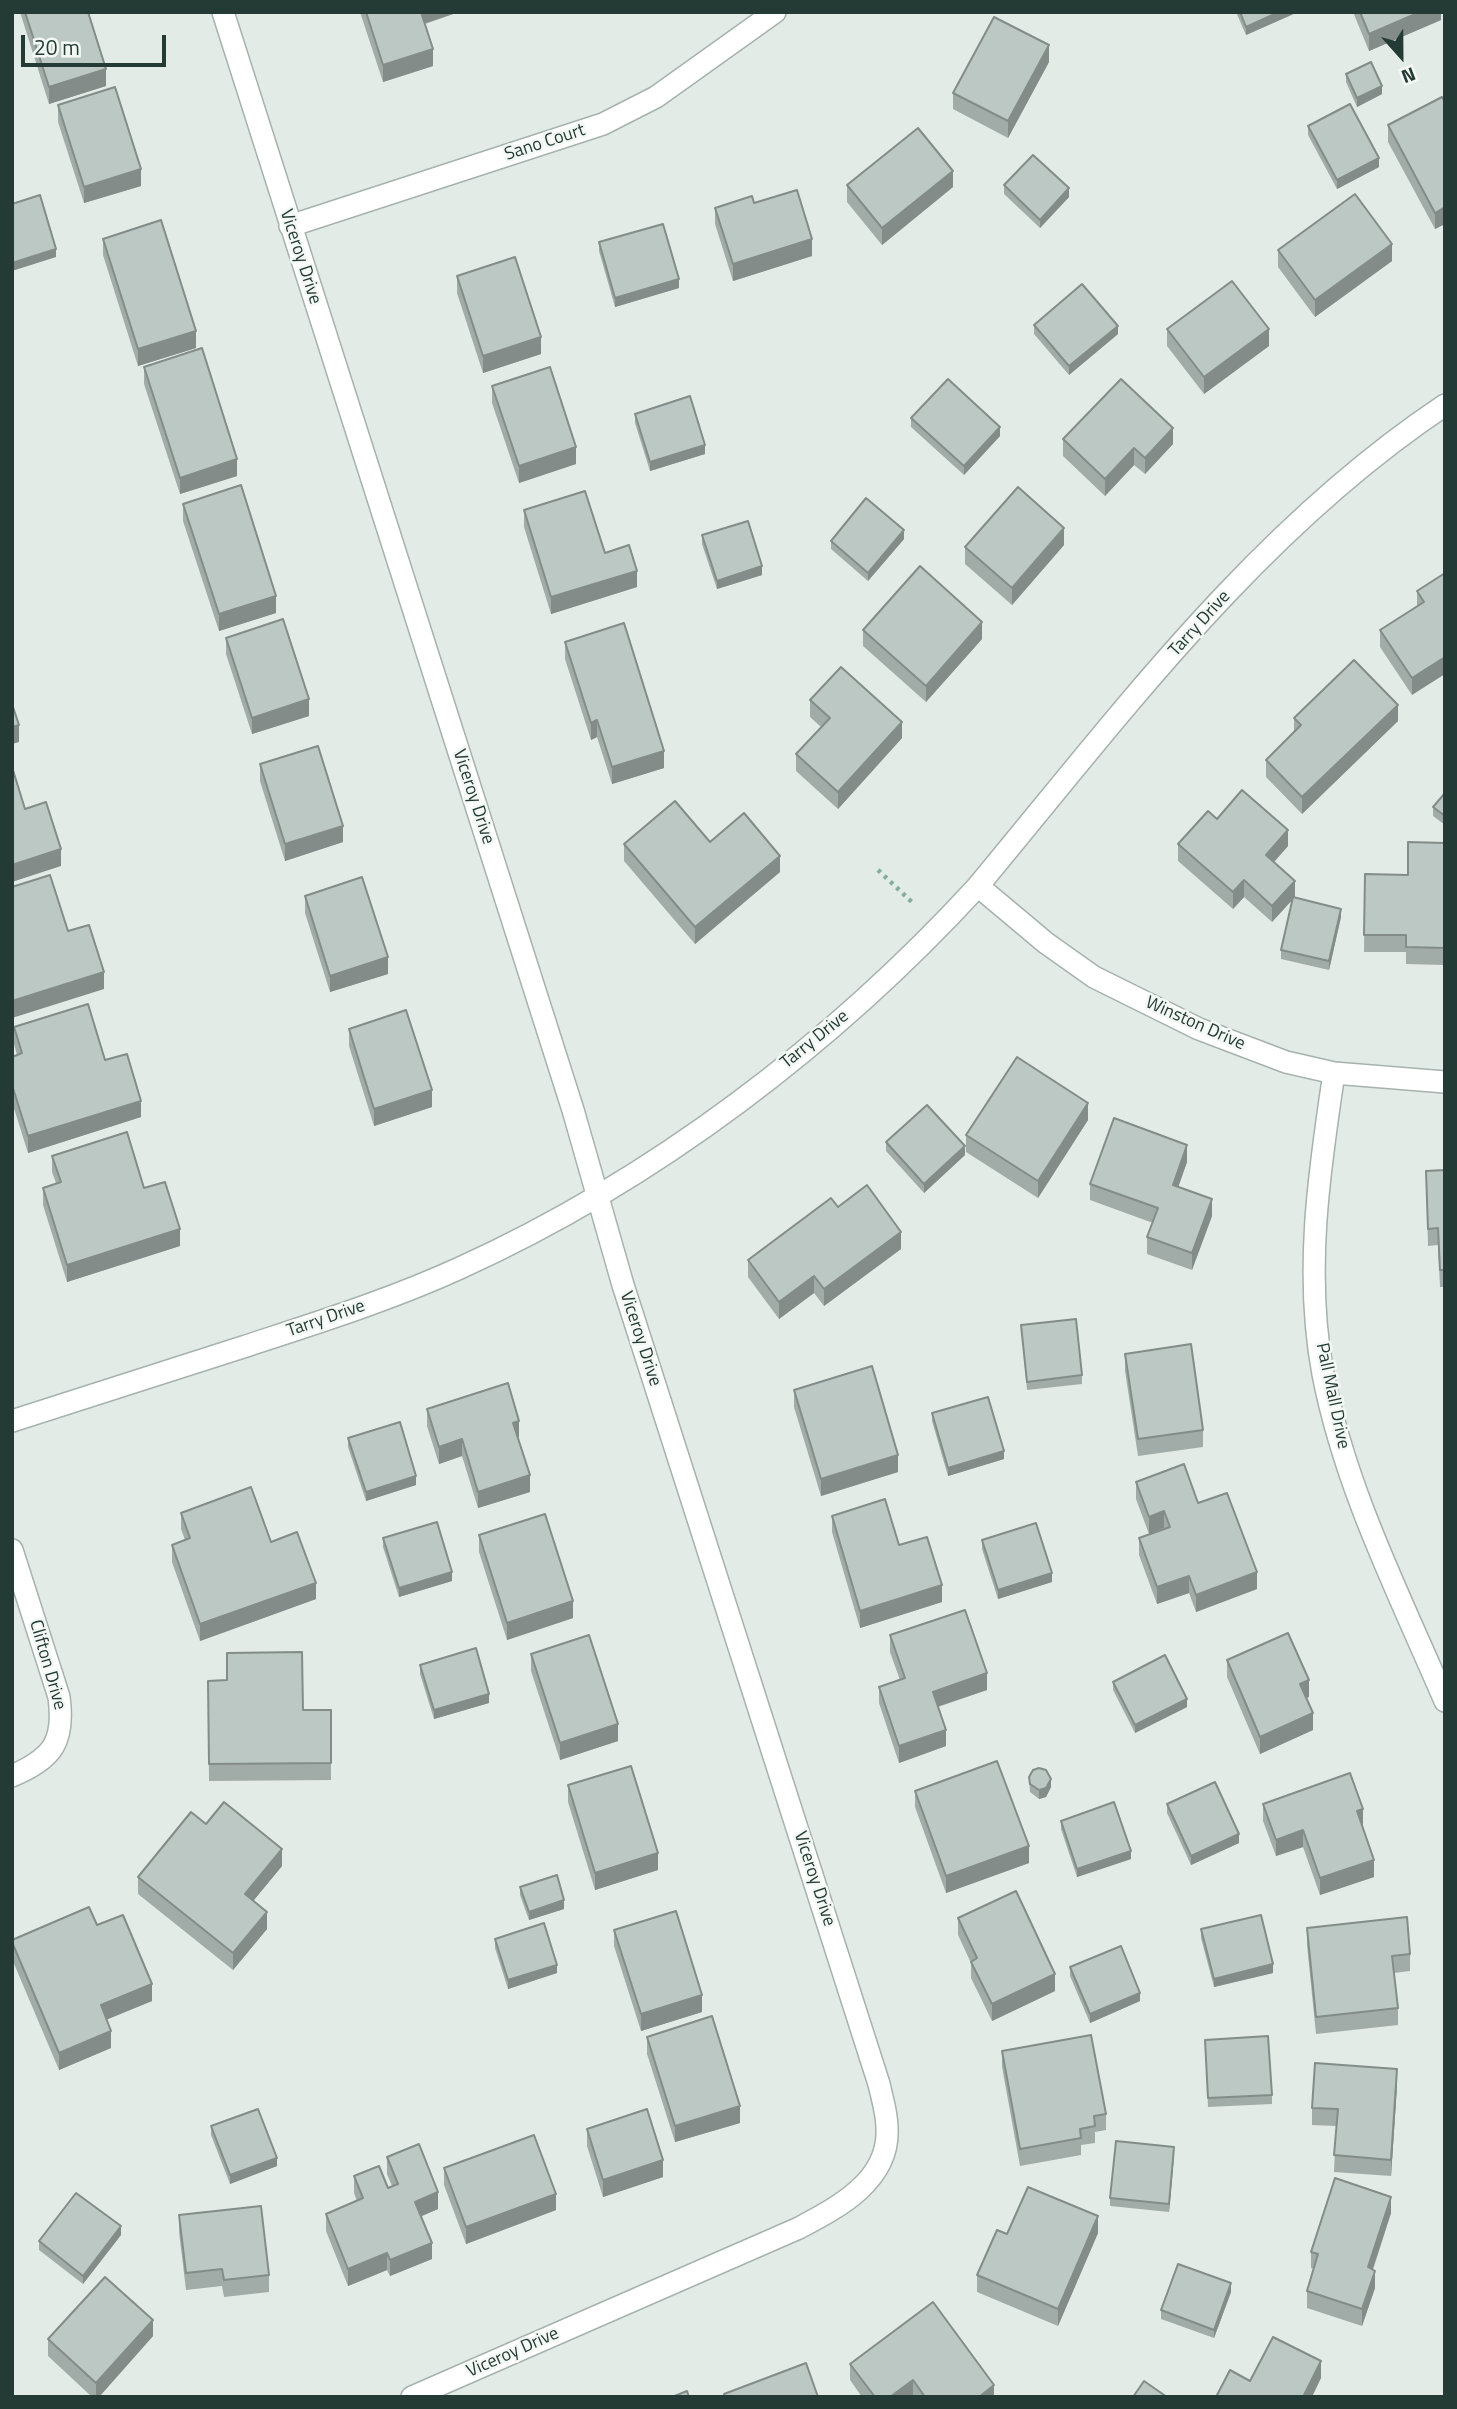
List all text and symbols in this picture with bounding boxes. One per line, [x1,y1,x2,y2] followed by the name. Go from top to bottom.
[24,21,170,65] scale bar
[1366,21,1436,91] north arrow
[34,31,80,63] text: 20 m
[1397,60,1420,92] text: N
[502,120,588,166] street label: Sano Court
[274,207,326,307] street label: Viceroy Drive
[1165,587,1235,661] street label: Tarry Drive
[447,747,499,847] street label: Viceroy Drive
[1142,992,1248,1056] street label: Winston Drive
[777,1006,853,1074] street label: Tarry Drive
[614,1289,666,1389] street label: Viceroy Drive
[284,1296,368,1342] street label: Tarry Drive
[1310,1341,1354,1451] street label: Pall Mall Drive
[24,1617,70,1713] street label: Clifton Drive
[788,1829,840,1929] street label: Viceroy Drive
[464,2323,562,2383] street label: Viceroy Drive

